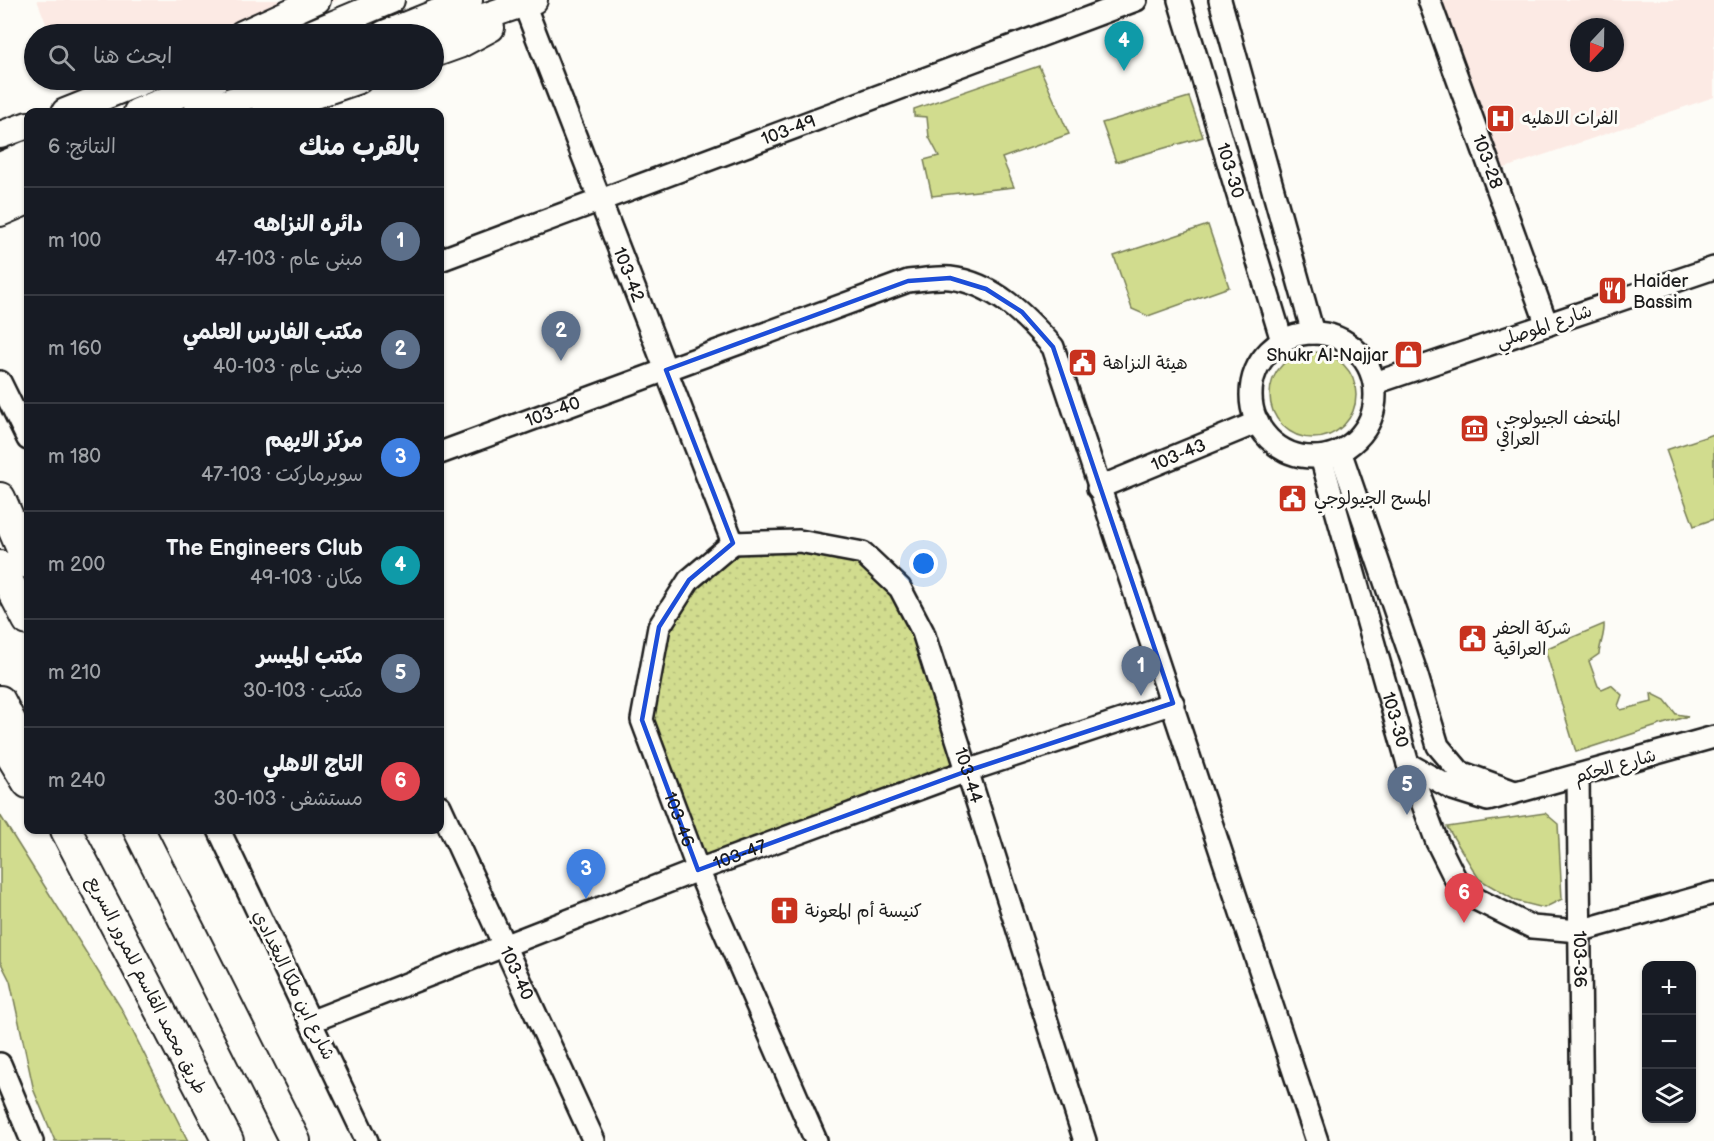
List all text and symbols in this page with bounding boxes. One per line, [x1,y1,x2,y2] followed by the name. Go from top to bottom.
[1570,18,1624,72] north arrow
[1104,22,1144,71] pin: 4
[24,24,444,90] search box
[45,41,78,74] icon: search
[93,43,173,70] text: ابحث هنا
[1485,102,1517,134] hospital icon: الفرات الاهليه
[1522,108,1618,129] place label: الفرات الاهليه
[758,111,819,150] street label: 103-49
[299,132,420,163] text: بالقرب منك
[1468,132,1507,192] street label: 103-28
[48,135,116,159] text: النتائج: 6
[1212,140,1248,201] street label: 103-30
[253,211,363,238] text: دائره النزاهه
[48,229,101,253] text: 100 m
[396,229,405,253] text: 1
[608,244,649,305] street label: 103-42
[215,247,363,271] text: مبنى عام · 103-47
[1633,271,1692,313] place label: Haider Bassim
[1596,275,1628,307] restaurant icon: Haider Bassim
[1494,300,1596,357] street label: شارع الموصلي
[542,312,580,361] pin: 2
[183,319,363,346] text: مكتب الفارس العلمي
[48,337,102,361] text: 160 m
[395,337,407,361] text: 2
[1393,339,1425,371] shop icon: Shukr Al-Najjar
[1266,345,1388,366] place label: Shukr Al-Najjar
[1066,347,1098,379] public building icon: هيئة النزاهة
[1103,353,1188,374] place label: هيئة النزاهة
[213,355,363,379] text: مبنى عام · 103-40
[523,392,583,432] street label: 103-40
[1496,408,1621,452] place label: المتحف الجيولوجي العراقي
[1459,412,1491,444] museum icon: المتحف الجيولوجي العراقي
[265,427,363,454] text: مركز الايهم
[1148,435,1209,476] street label: 103-43
[48,445,101,469] text: 180 m
[395,445,406,469] text: 3
[201,463,363,487] text: سوبرماركت · 103-47
[1277,482,1309,514] public building icon: المسح الجيولوجي
[1314,488,1431,514] place label: المسح الجيولوجي
[166,535,363,562] text: The Engineers Club
[909,549,938,578] your location
[48,553,105,577] text: 200 m
[395,553,406,577] text: 4
[250,566,363,590] text: مكان · 103-49
[1492,618,1571,660] place label: شركة الحفر العراقية
[1457,622,1489,654] public building icon: شركة الحفر العراقية
[257,643,363,670] text: مكتب الميسر
[1122,646,1160,696] pin: 1
[48,661,101,685] text: 210 m
[395,661,406,685] text: 5
[243,679,363,703] text: مكتب · 103-30
[1377,690,1413,750] street label: 103-30
[949,745,987,806] street label: 103-44
[1572,745,1659,791] street label: شارع الحكم
[263,751,363,778] text: التاج الاهلي
[1388,766,1426,815] pin: 5
[48,769,105,793] text: 240 m
[394,769,407,793] text: 6
[214,787,363,811] text: مستشفى · 103-30
[659,789,699,850] street label: 103-46
[710,836,770,874] street label: 103-47
[566,850,606,899] pin: 3
[80,873,211,1099] street label: طريق محمد القاسم للمرور السريع
[1444,874,1484,923] pin: 6
[768,895,800,927] church icon: كنيسة أم المعونة
[805,901,922,925] place label: كنيسة أم المعونة
[246,907,339,1064] street label: شارع ابن ملكا البغدادي
[1569,930,1590,988] street label: 103-36
[495,943,538,1004] street label: 103-40
[1642,961,1696,1123] map controls
[1642,961,1696,1015] button: +
[1642,1015,1696,1069] button: −
[1642,1069,1696,1123] button: layers

